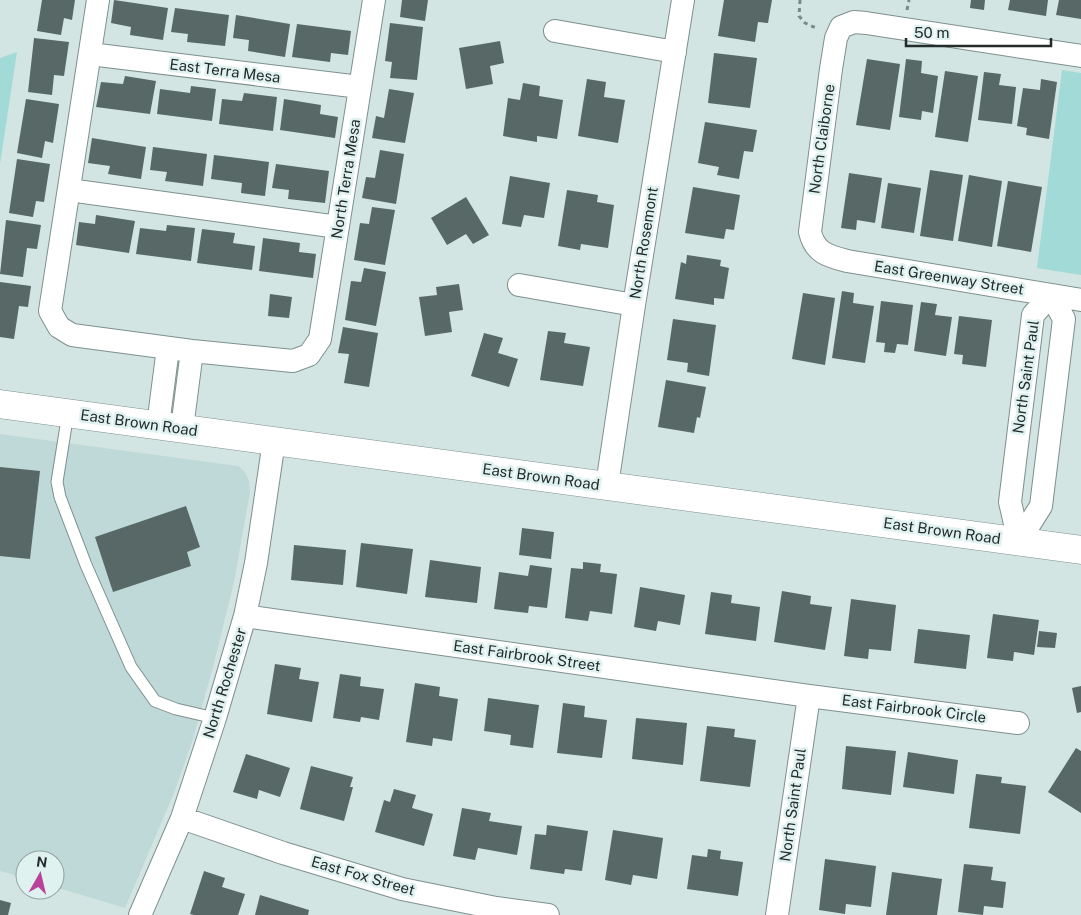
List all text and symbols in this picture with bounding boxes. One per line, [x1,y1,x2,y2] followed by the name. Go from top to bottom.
[906,15,1051,47] scale bar
[914,24,949,41] text: 50 m
[169,55,281,86] street label: East Terra Mesa
[805,83,838,195] street label: North Claiborne
[328,118,363,240] street label: North Terra Mesa
[626,185,661,300] street label: North Rosemont
[873,257,1025,298] street label: East Greenway Street
[1009,319,1042,435] street label: North Saint Paul
[79,406,199,439] street label: East Brown Road
[481,460,601,493] street label: East Brown Road
[882,514,1002,547] street label: East Brown Road
[200,626,249,740] street label: North Rochester
[452,637,602,674] street label: East Fairbrook Street
[841,691,987,726] street label: East Fairbrook Circle
[776,747,809,863] street label: North Saint Paul
[15,850,65,900] north arrow
[35,853,48,871] text: N
[309,853,417,898] street label: East Fox Street

